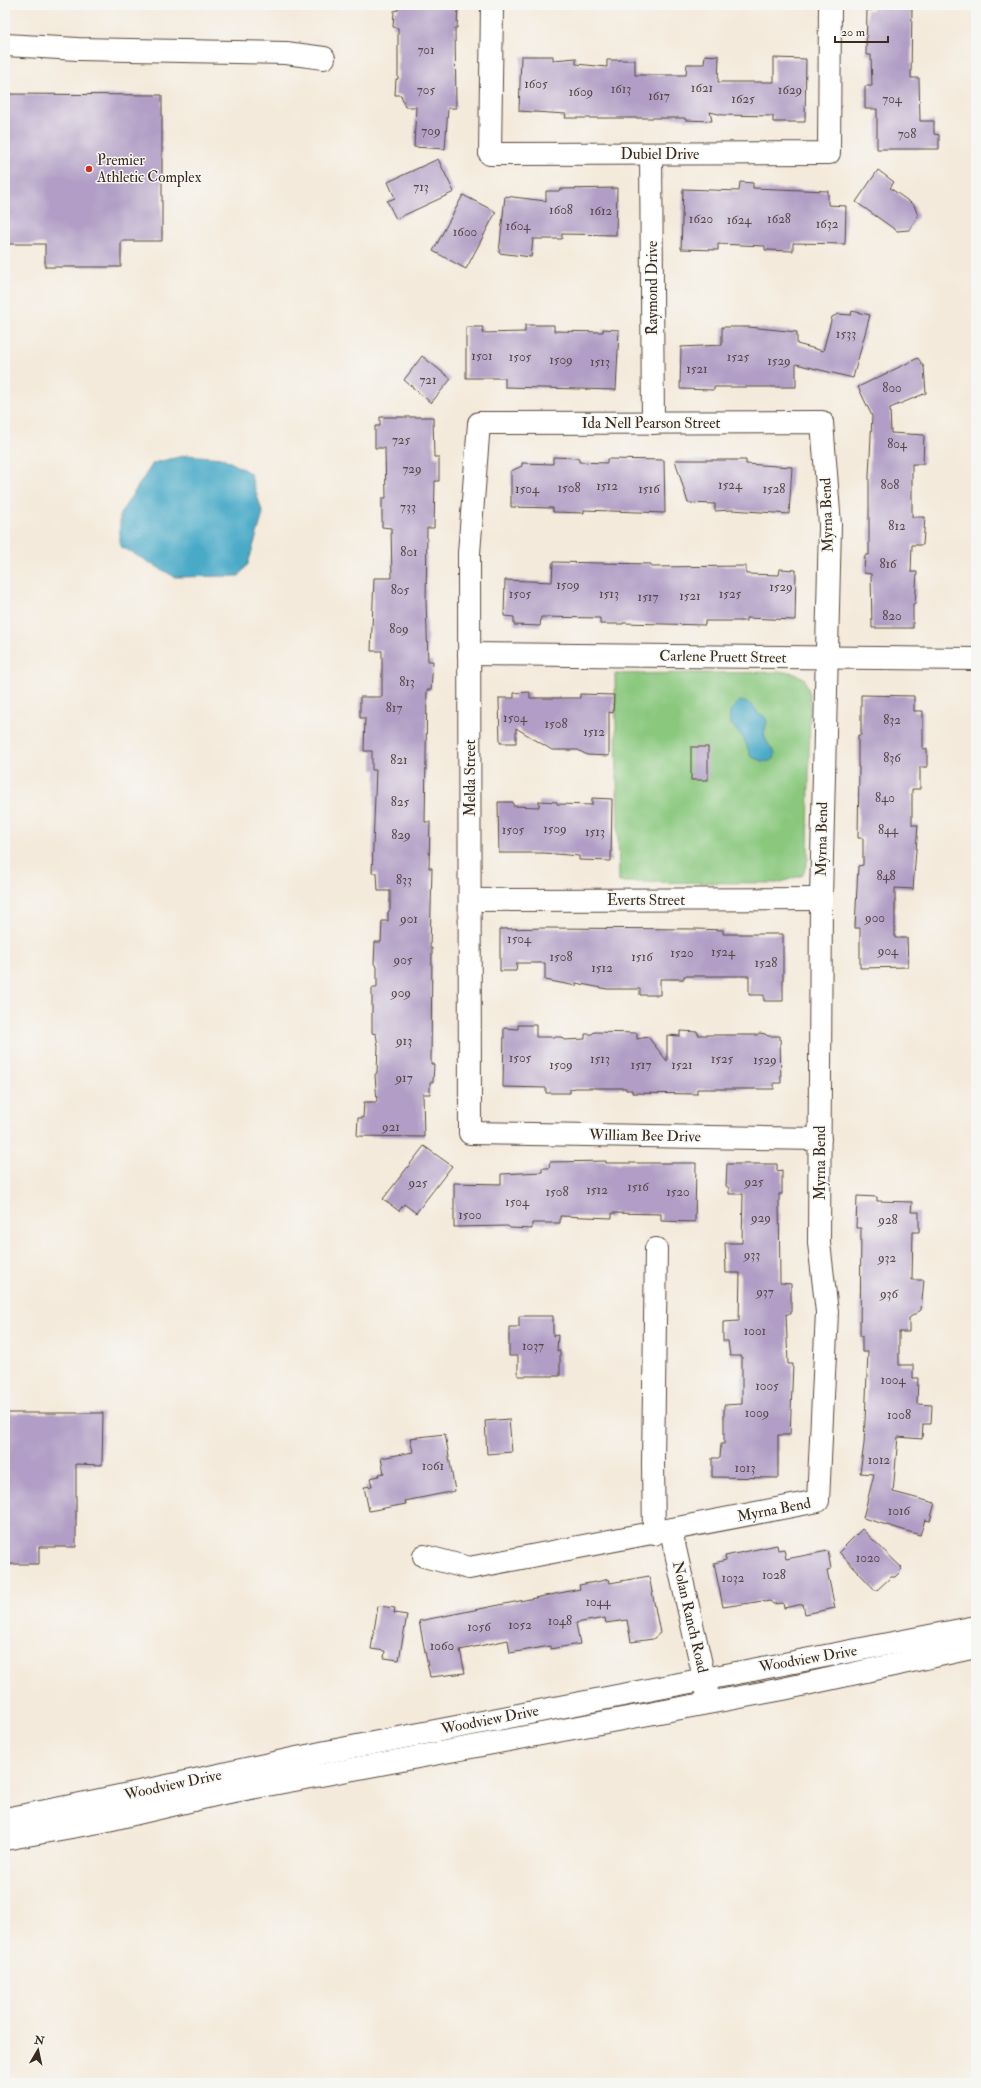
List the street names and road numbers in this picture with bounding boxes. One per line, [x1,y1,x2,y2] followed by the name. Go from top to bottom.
[621,145,699,164] street label: Dubiel Drive
[643,241,662,335] street label: Raymond Drive
[582,414,720,433] street label: Ida Nell Pearson Street
[816,477,838,553] street label: Myrna Bend
[659,646,787,668] street label: Carlene Pruett Street
[461,739,480,817] street label: Melda Street
[812,801,832,876] street label: Myrna Bend
[607,891,685,910] street label: Everts Street
[811,1125,830,1200] street label: Myrna Bend
[588,1126,701,1146] street label: William Bee Drive
[736,1493,813,1526] street label: Myrna Bend
[668,1559,712,1675] street label: Nolan Ranch Road
[757,1641,858,1677] street label: Woodview Drive
[439,1701,540,1739] street label: Woodview Drive
[122,1765,223,1805] street label: Woodview Drive

